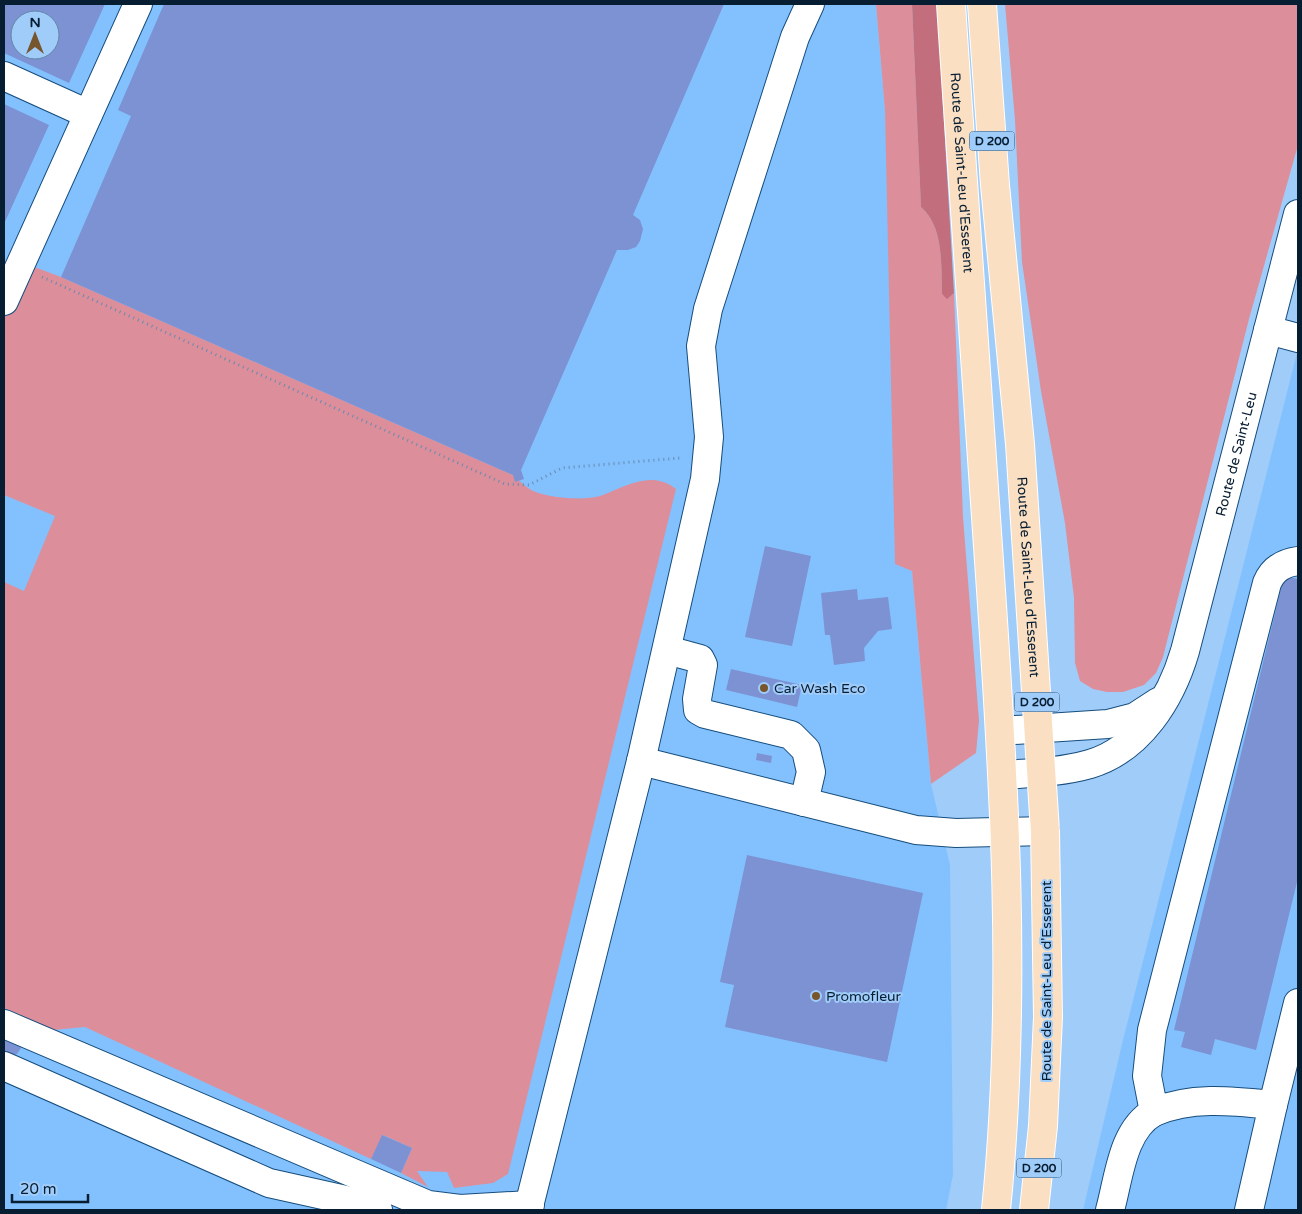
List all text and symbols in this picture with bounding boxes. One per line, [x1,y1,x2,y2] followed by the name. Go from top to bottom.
[10,10,60,60] north arrow
[29,14,41,31] text: N
[946,72,977,274] street label: Route de Saint-Leu d'Esserent
[970,132,1014,150] road number: D 200
[1212,390,1261,518] street label: Route de Saint-Leu
[1013,476,1043,679] street label: Route de Saint-Leu d'Esserent
[774,680,866,697] place label: Car Wash Eco
[758,682,770,694] marker: Car Wash Eco
[1014,692,1060,712] road number: D 200
[1038,880,1055,1081] street label: Route de Saint-Leu d'Esserent
[826,988,902,1005] place label: Promofleur
[810,990,822,1002] marker: Promofleur
[1016,1158,1062,1178] road number: D 200
[12,1172,89,1204] scale bar
[20,1180,57,1198] text: 20 m

